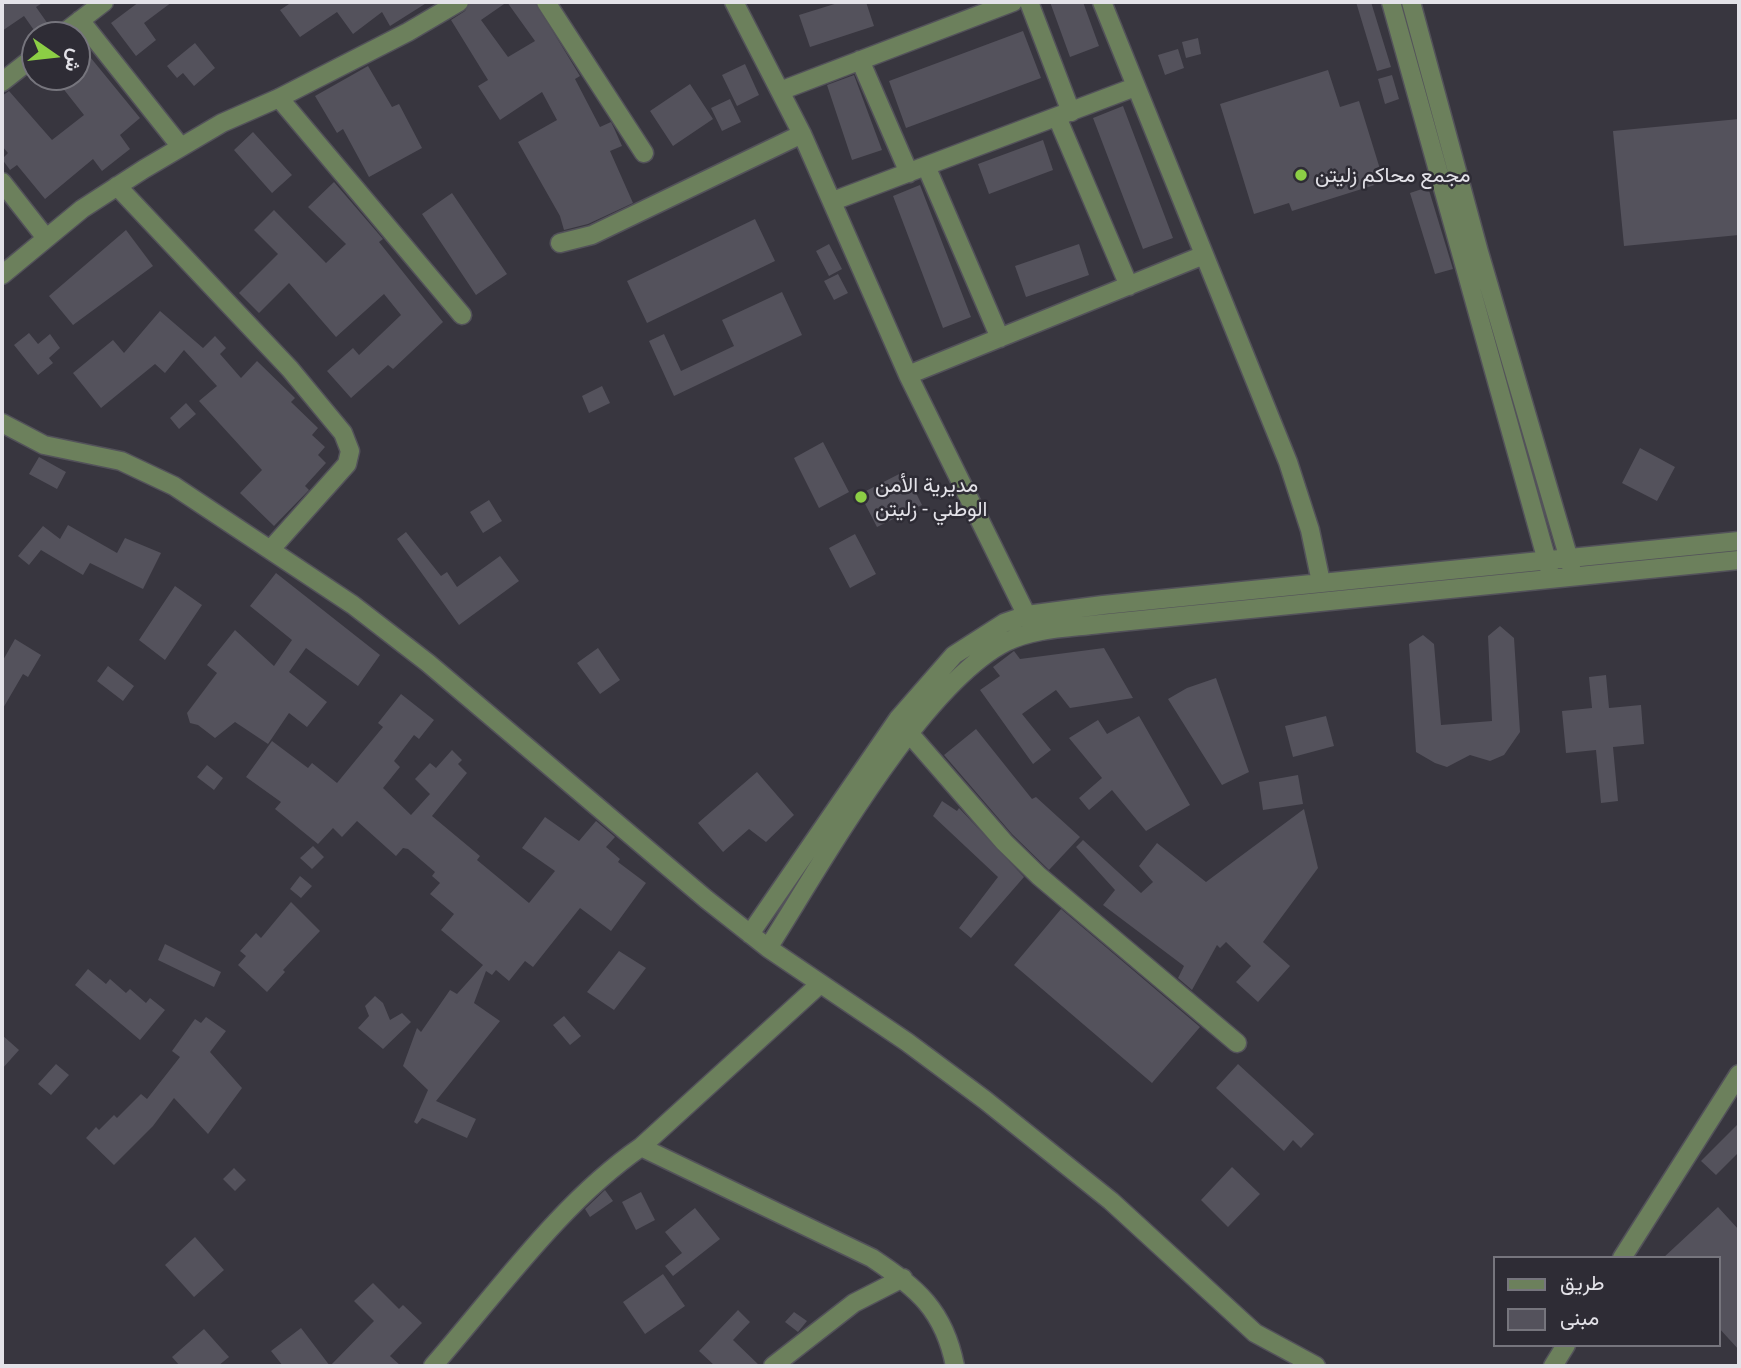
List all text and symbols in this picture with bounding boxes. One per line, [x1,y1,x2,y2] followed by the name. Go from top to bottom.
[21,21,91,91] north arrow
[61,47,88,74] text: ش
[1315,162,1471,188] place label: مجمع محاكم زليتن
[1293,167,1309,183] marker: مجمع محاكم زليتن
[875,472,987,522] place label: مديرية الأمن الوطني - زليتن
[853,489,869,505] marker: مديرية الأمن الوطني - زليتن
[1492,1256,1720,1347] legend
[1560,1270,1605,1294] text: طريق
[1560,1305,1599,1329] text: مبنى

